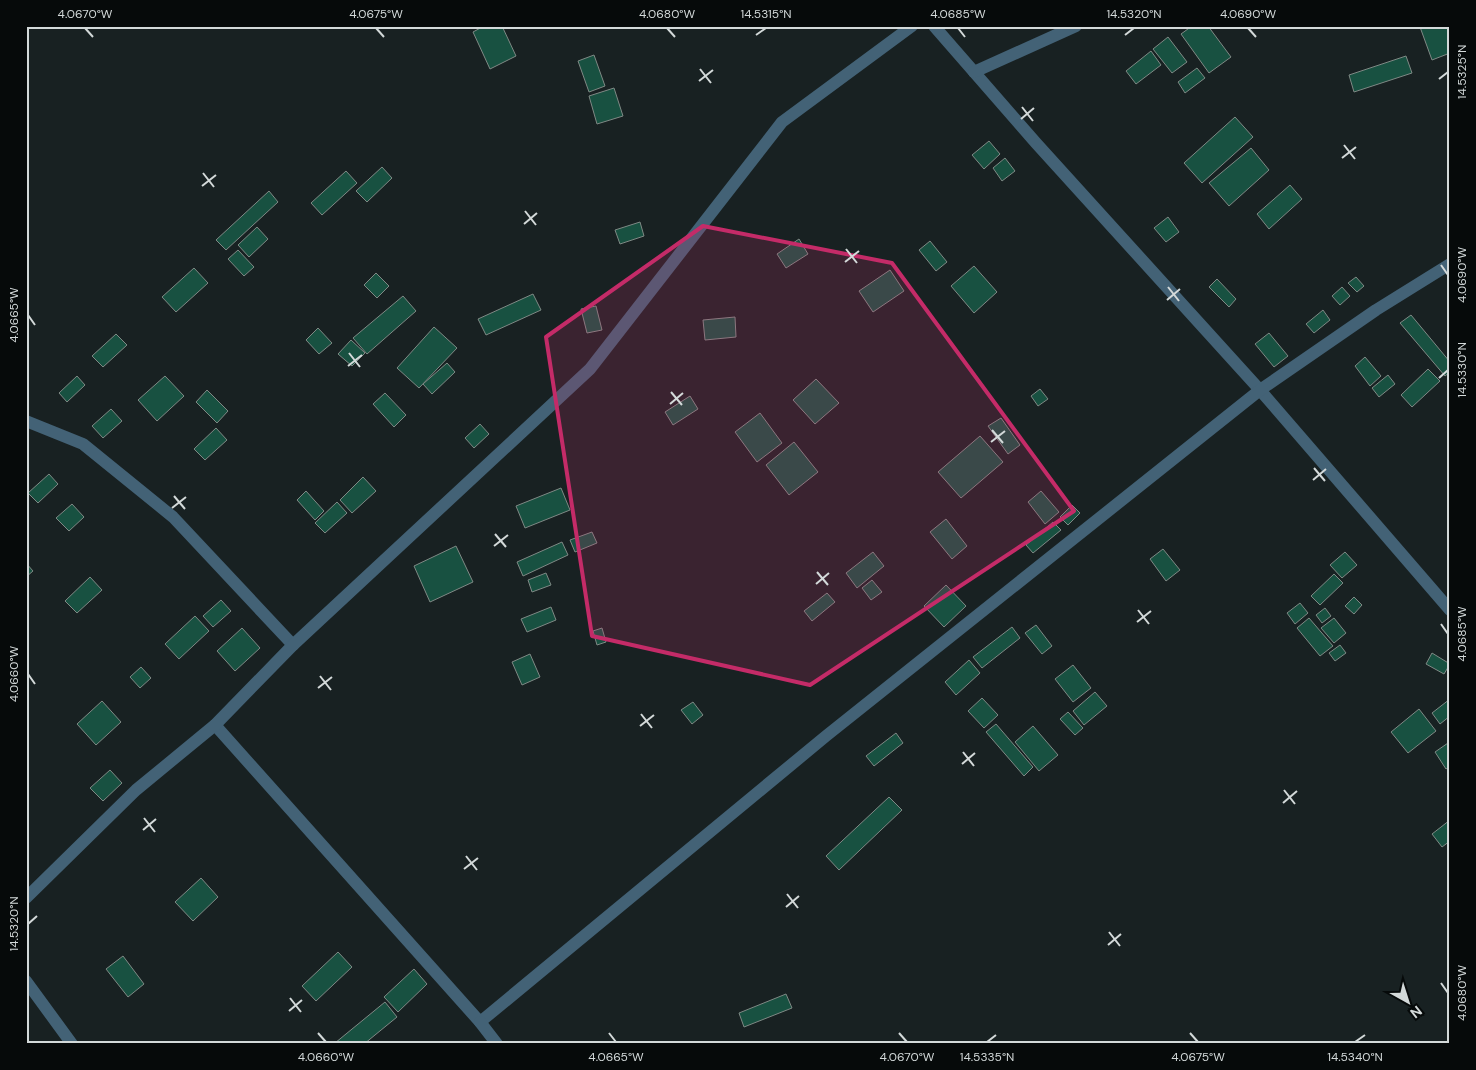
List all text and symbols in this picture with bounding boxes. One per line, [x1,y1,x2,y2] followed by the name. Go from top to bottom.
[58,6,113,22] text: 4.0670°W
[349,6,403,22] text: 4.0675°W
[639,6,695,22] text: 4.0680°W
[740,6,792,22] text: 14.5315°N
[930,6,986,22] text: 4.0685°W
[1106,6,1162,22] text: 14.5320°N
[1220,6,1276,22] text: 4.0690°W
[1454,45,1470,99] text: 14.5325°N
[1454,247,1470,303] text: 4.0690°W
[6,287,22,343] text: 4.0665°W
[1454,342,1470,398] text: 14.5330°N
[1454,606,1470,662] text: 4.0685°W
[6,645,22,702] text: 4.0660°W
[6,896,22,952] text: 14.5320°N
[1454,965,1470,1021] text: 4.0680°W
[1384,978,1434,1028] north arrow
[1407,1002,1426,1022] text: N
[298,1049,355,1065] text: 4.0660°W
[588,1049,644,1065] text: 4.0665°W
[880,1049,935,1065] text: 4.0670°W
[960,1049,1014,1065] text: 14.5335°N
[1171,1049,1225,1065] text: 4.0675°W
[1327,1049,1383,1065] text: 14.5340°N

